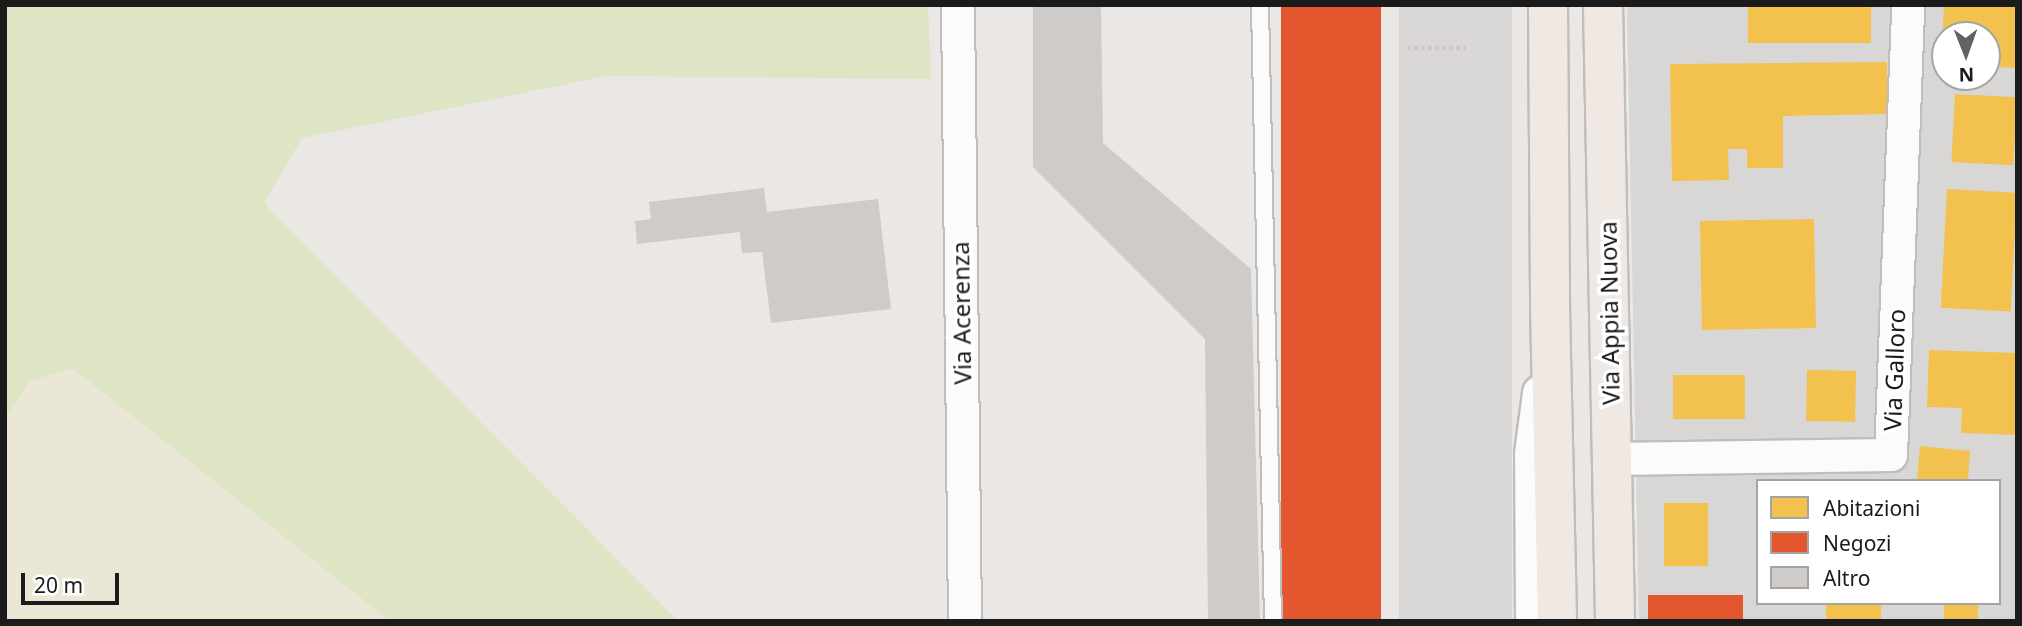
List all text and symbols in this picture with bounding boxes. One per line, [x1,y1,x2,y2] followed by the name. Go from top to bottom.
[1931,21,2001,91] north arrow
[1958,62,1974,88] text: N
[1593,221,1625,405] street label: Via Appia Nuova
[945,241,977,385] street label: Via Acerenza
[1877,308,1911,432] street label: Via Galloro
[1756,479,2001,605] legend
[1823,494,1921,522] text: Abitazioni
[1823,529,1892,557] text: Negozi
[24,560,122,604] scale bar
[1823,564,1870,592] text: Altro
[34,571,83,599] text: 20 m

